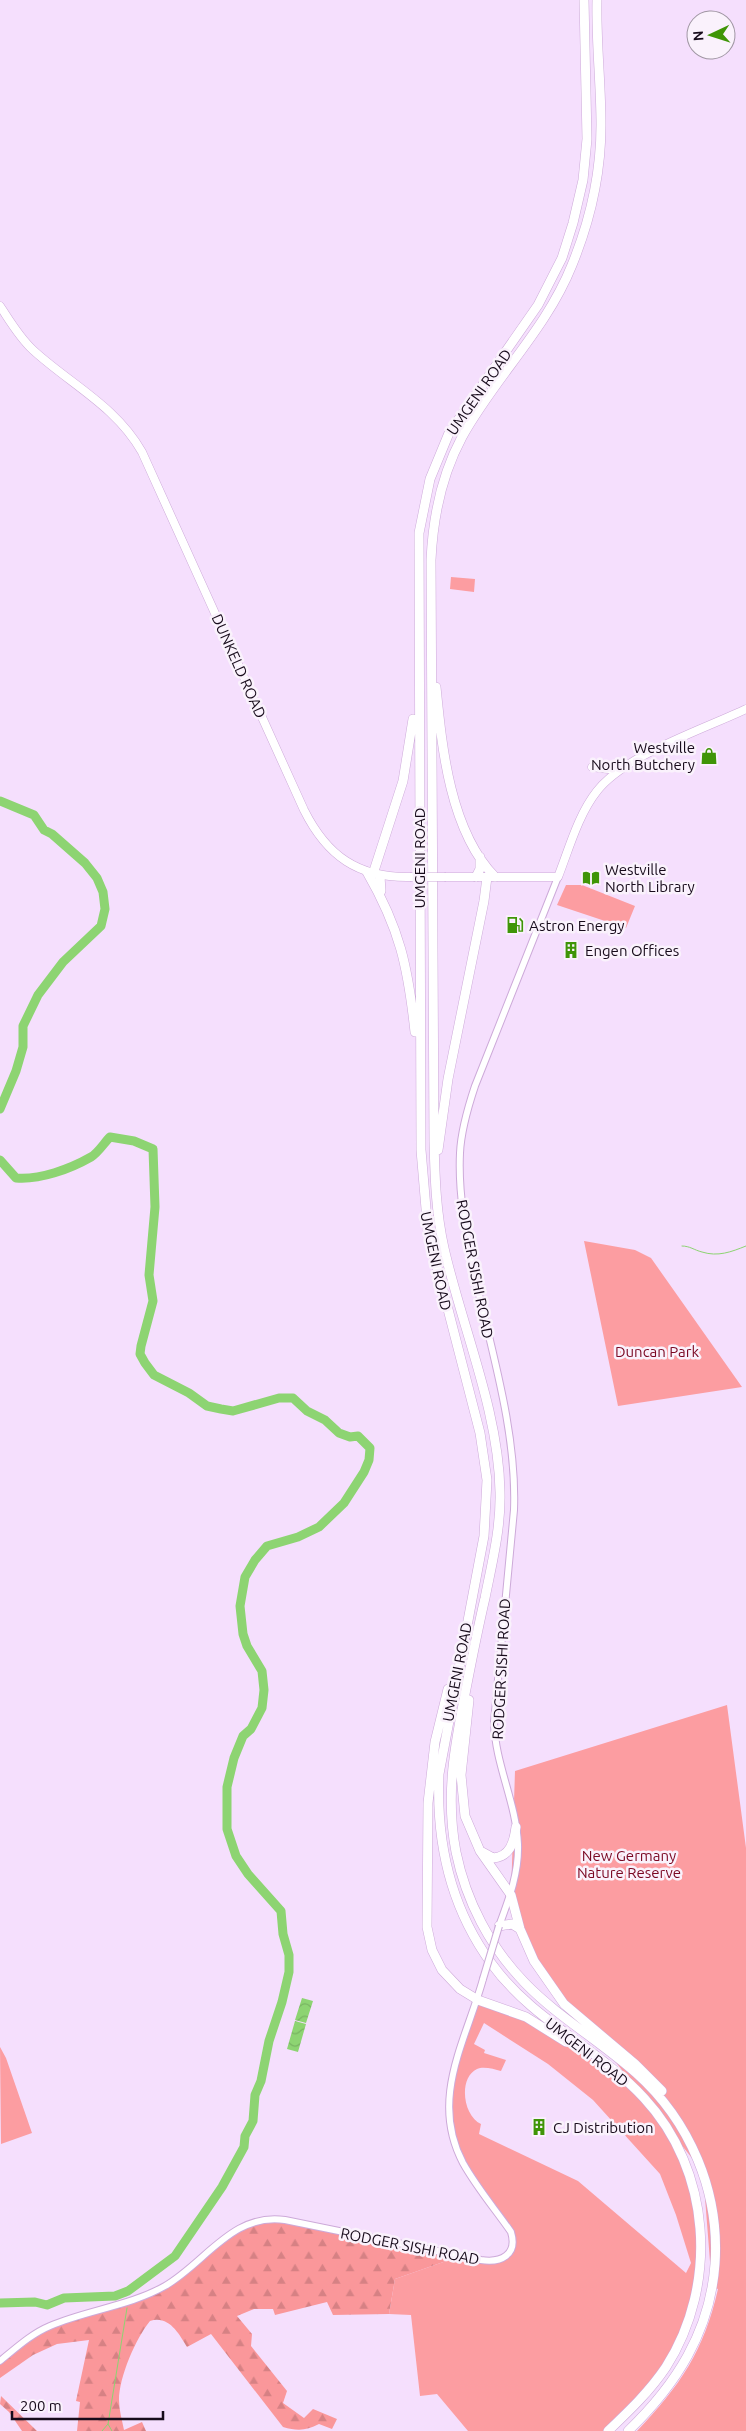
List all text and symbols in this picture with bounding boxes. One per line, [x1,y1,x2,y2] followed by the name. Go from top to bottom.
[686,10,736,60] north arrow
[690,30,706,42] text: N
[443,346,515,438] street label: UMGENI ROAD
[208,611,270,721] street label: DUNKELD ROAD
[591,739,695,773] place label: Westville North Butchery
[699,746,719,766] shop icon: Westville North Butchery
[411,808,428,908] street label: UMGENI ROAD
[605,861,695,895] place label: Westville North Library
[581,868,601,888] library icon: Westville North Library
[505,915,525,935] fuel station icon: Astron Energy
[529,917,625,934] place label: Astron Energy
[561,940,581,960] building icon: Engen Offices
[585,942,679,959] place label: Engen Offices
[453,1198,497,1340] street label: RODGER SISHI ROAD
[417,1210,455,1312] street label: UMGENI ROAD
[615,1343,700,1360] park label: Duncan Park
[489,1598,513,1740] street label: RODGER SISHI ROAD
[439,1621,475,1723] street label: UMGENI ROAD
[577,1847,681,1881] park label: New Germany Nature Reserve
[542,2014,632,2090] street label: UMGENI ROAD
[529,2117,549,2137] building icon: CJ Distribution
[553,2119,654,2136] place label: CJ Distribution
[339,2224,481,2268] street label: RODGER SISHI ROAD
[12,2388,164,2420] scale bar
[20,2397,62,2414] text: 200 m

